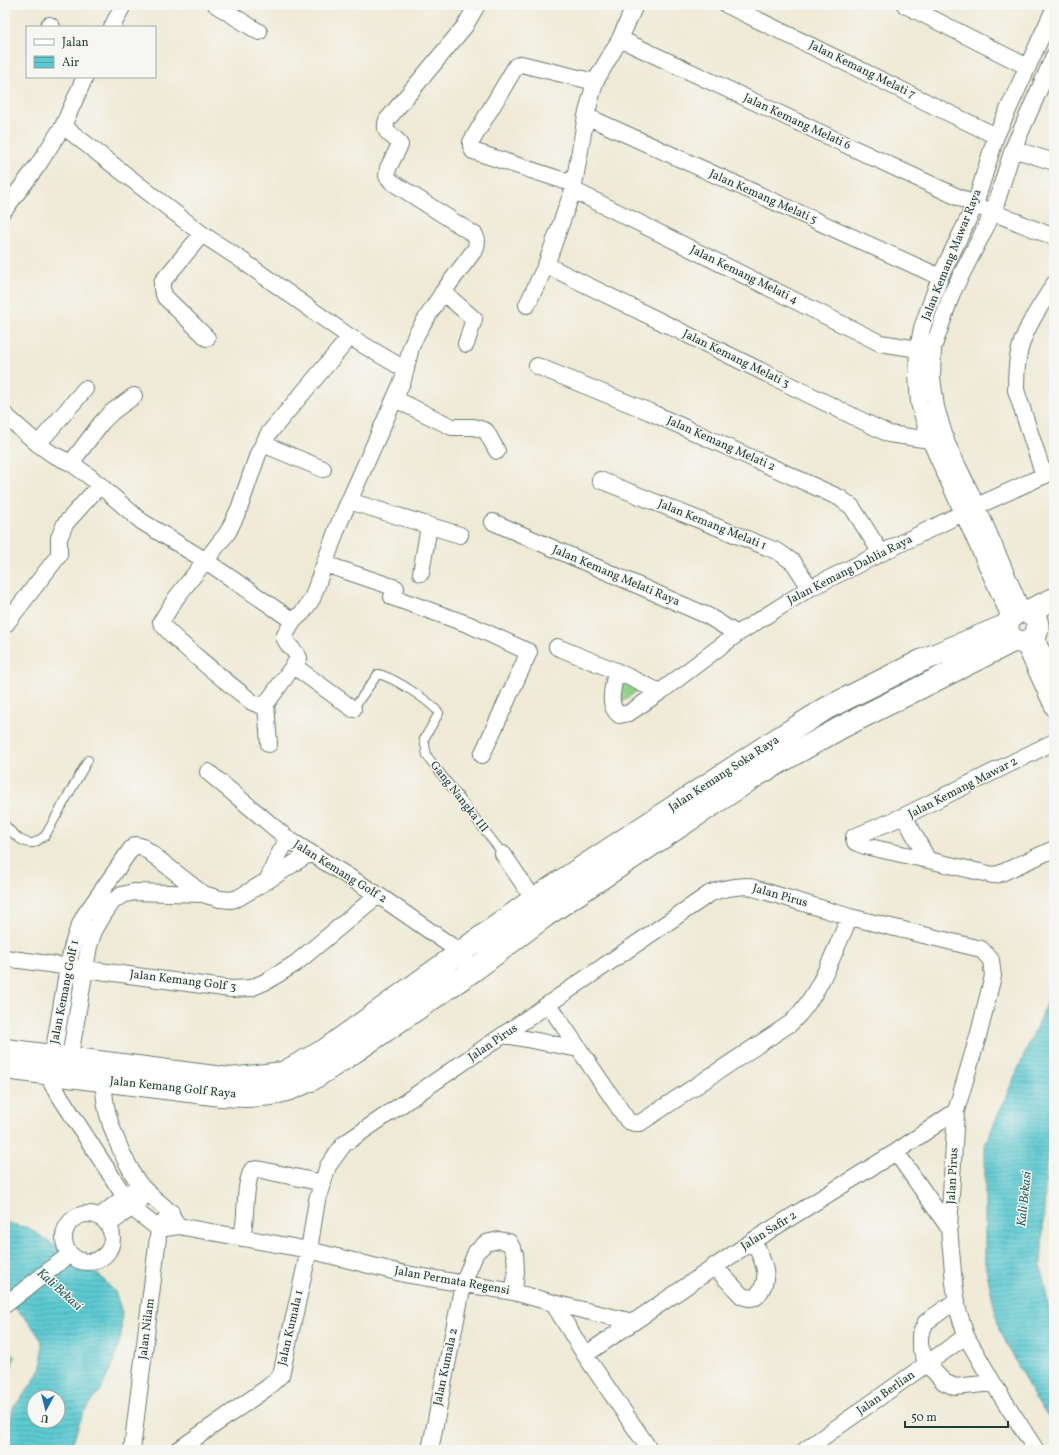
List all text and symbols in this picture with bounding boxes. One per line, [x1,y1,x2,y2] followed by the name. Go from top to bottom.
[26,26,156,78] legend
[62,35,89,51] text: Jalan
[806,37,918,103] street label: Jalan Kemang Melati 7
[62,55,79,71] text: Air
[741,90,853,154] street label: Jalan Kemang Melati 6
[706,166,820,228] street label: Jalan Kemang Melati 5
[918,187,986,323] street label: Jalan Kemang Mawar Raya
[687,242,801,308] street label: Jalan Kemang Melati 4
[680,326,792,392] street label: Jalan Kemang Melati 3
[664,413,778,475] street label: Jalan Kemang Melati 2
[655,496,769,554] street label: Jalan Kemang Melati 1
[785,531,915,609] street label: Jalan Kemang Dahlia Raya
[550,542,682,610] street label: Jalan Kemang Melati Raya
[666,732,782,816] street label: Jalan Kemang Soka Raya
[906,753,1020,823] street label: Jalan Kemang Mawar 2
[426,758,492,836] street label: Gang Nangka III
[290,837,390,907] street label: Jalan Kemang Golf 2
[751,881,809,911] street label: Jalan Pirus
[47,939,83,1045] street label: Jalan Kemang Golf 1
[129,967,237,995] street label: Jalan Kemang Golf 3
[465,1021,521,1065] street label: Jalan Pirus
[109,1073,237,1103] street label: Jalan Kemang Golf Raya
[944,1147,962,1205] street label: Jalan Pirus
[1013,1170,1037,1228] water label: Kali Bekasi
[738,1208,800,1254] street label: Jalan Safir 2
[393,1263,511,1299] street label: Jalan Permata Regensi
[32,1265,86,1316] water label: Kali Bekasi
[275,1289,307,1367] street label: Jalan Kumala 1
[135,1297,159,1361] street label: Jalan Nilam
[430,1327,462,1407] street label: Jalan Kumala 2
[854,1367,918,1419] street label: Jalan Berlian
[26,1389,66,1429] north arrow
[905,1403,1008,1429] scale bar
[40,1409,50,1425] text: U
[911,1410,937,1426] text: 50 m

